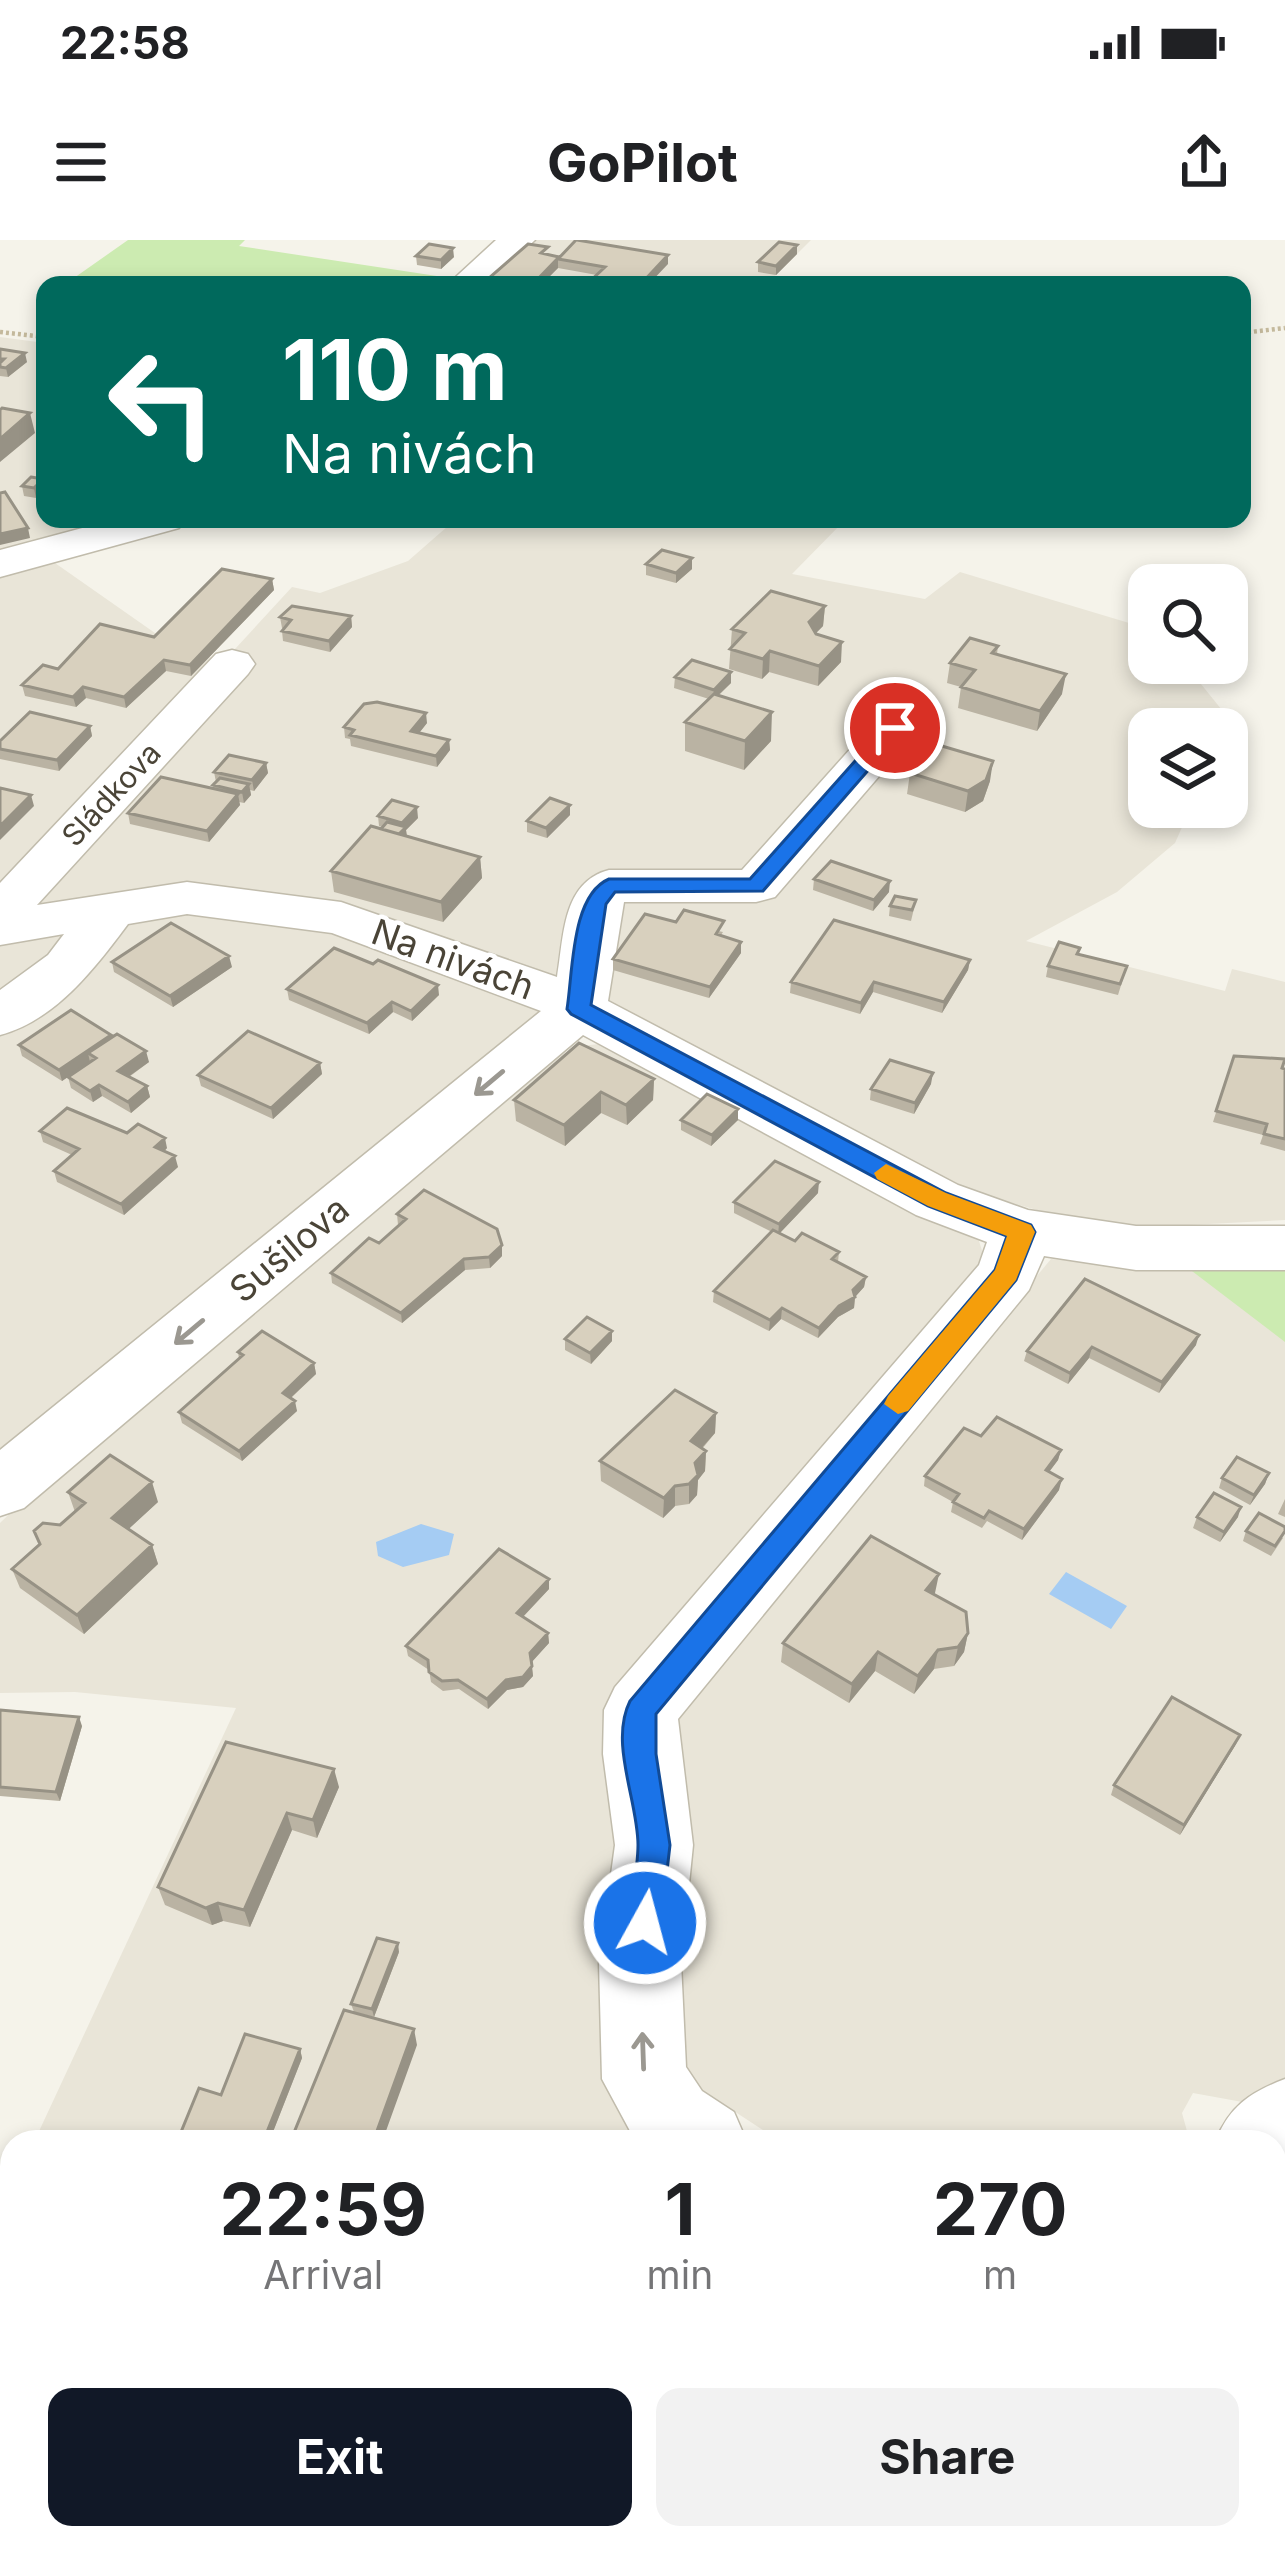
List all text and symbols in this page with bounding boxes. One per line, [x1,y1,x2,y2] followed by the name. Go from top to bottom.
[60,15,190,70] text: 22:58
[48,129,114,195] icon: menu
[1171,129,1237,195] icon: share
[547,130,738,195] text: GoPilot
[282,319,508,420] text: 110 m
[84,324,240,480] icon: left
[282,421,536,486] text: Na nivách
[1128,564,1248,828] map controls
[1128,564,1248,684] button: search
[844,677,946,779] pin
[862,695,928,761] icon: arrive
[1128,708,1248,828] button: layers
[54,735,168,853] street label: Sládkova
[366,909,540,1009] street label: Na nivách
[474,1069,505,1097] one-way arrow
[220,1187,358,1311] street label: Sušilova
[174,1318,205,1346] one-way arrow
[582,1860,708,1986] position arrow
[631,2032,654,2071] one-way arrow
[220,2165,427,2252] text: 22:59
[664,2165,695,2252] text: 1
[933,2165,1067,2252] text: 270
[263,2251,383,2298] text: Arrival
[647,2251,713,2298] text: min
[983,2251,1017,2298] text: m
[48,2388,632,2526] button: Exit
[656,2388,1239,2526] button: Share

